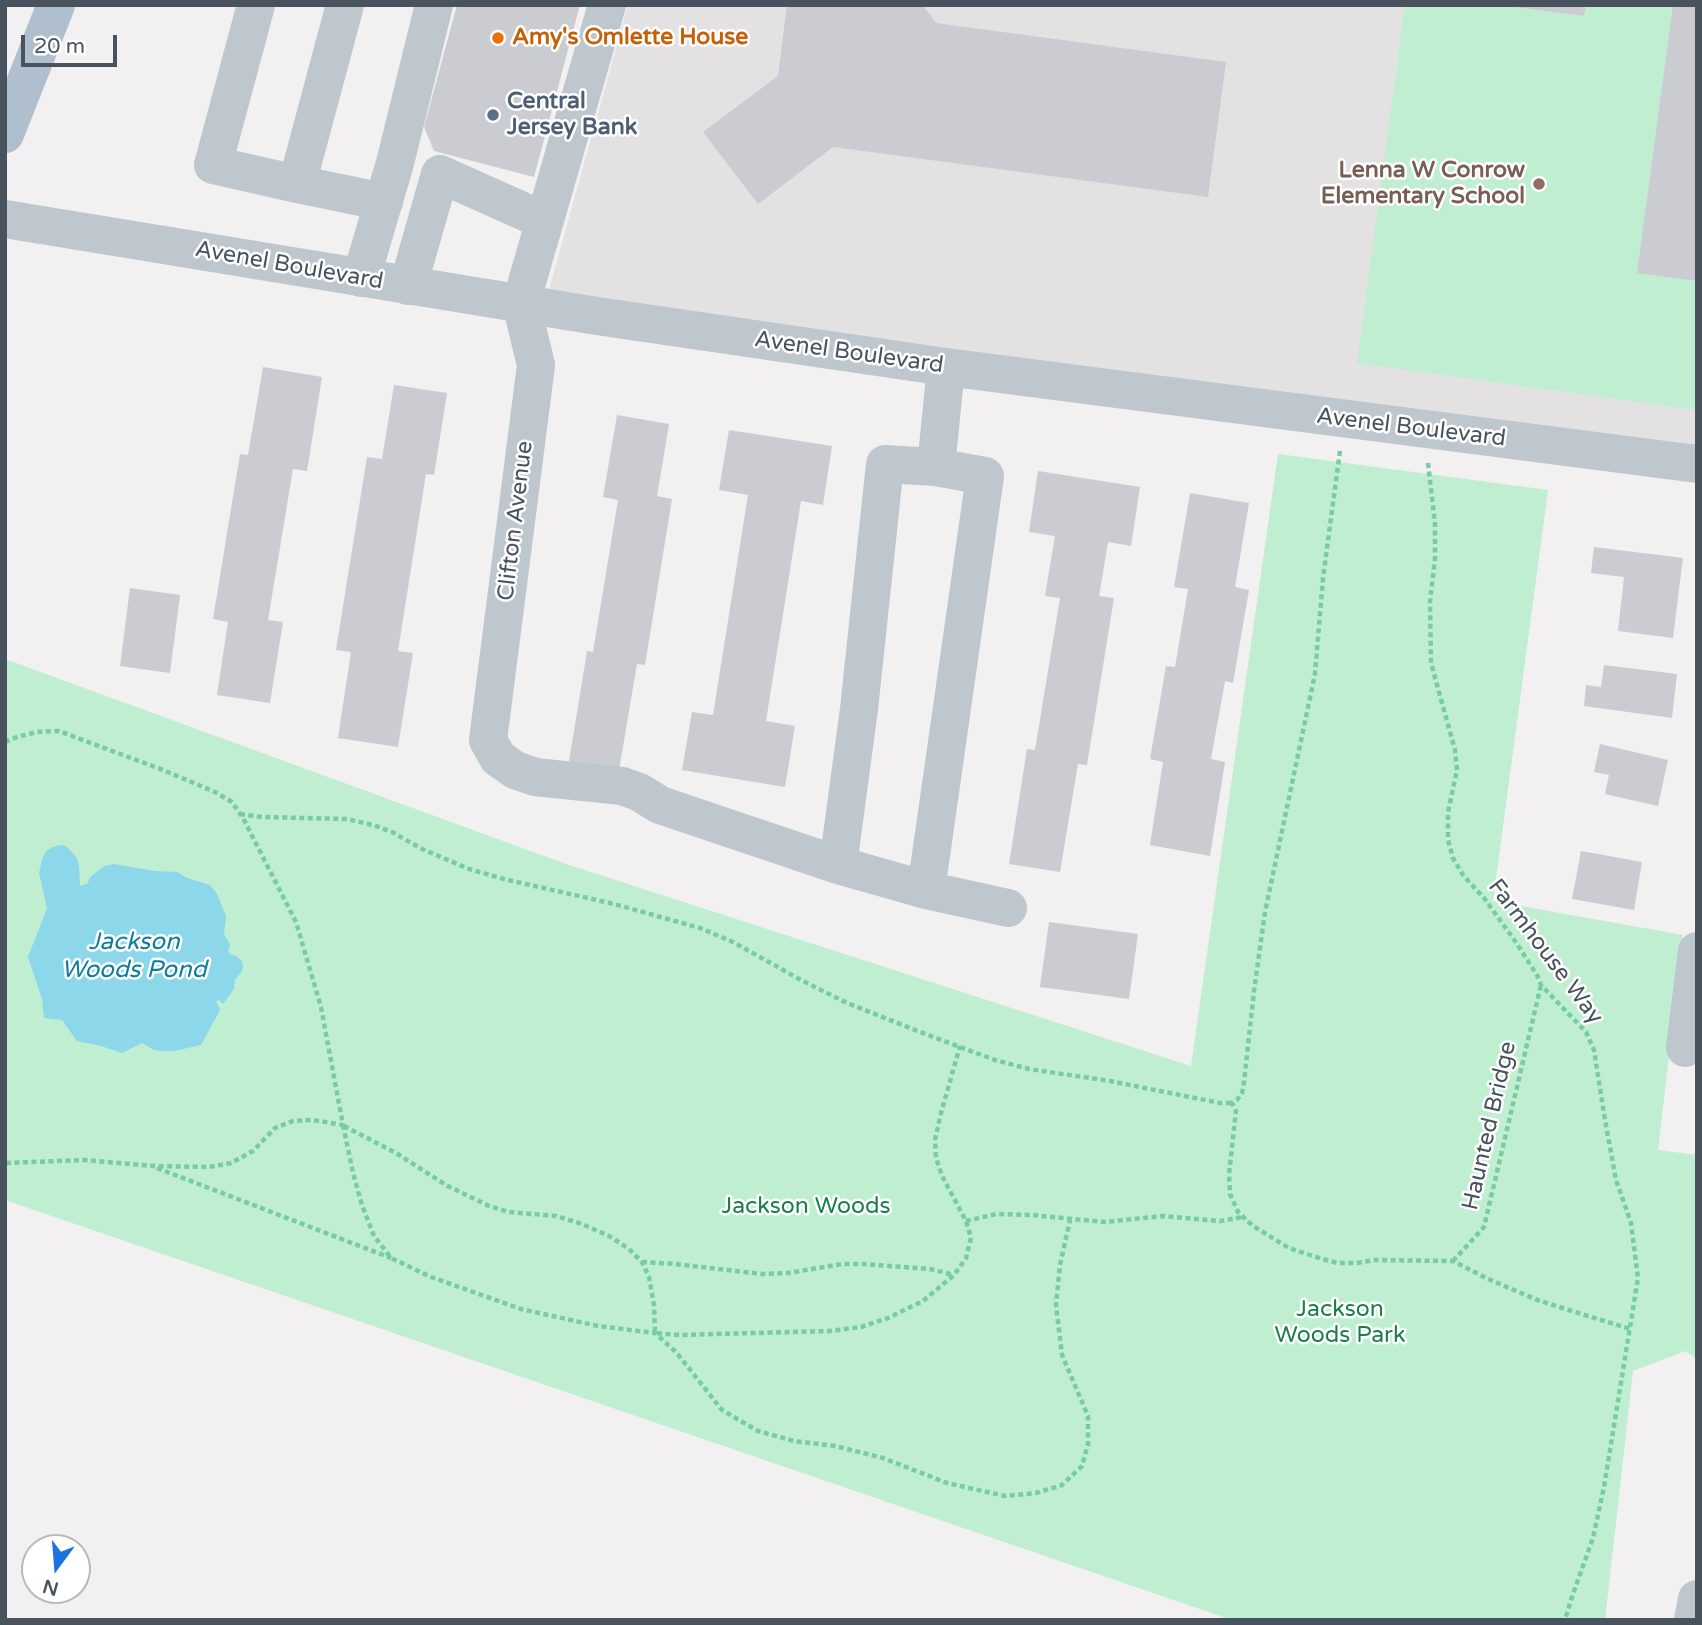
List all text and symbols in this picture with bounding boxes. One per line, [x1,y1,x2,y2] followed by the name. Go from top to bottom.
[24,21,121,65] scale bar
[512,24,748,52] place label: Amy's Omlette House
[490,30,506,46] marker: Amy's Omlette House
[34,34,85,59] text: 20 m
[507,88,637,142] place label: Central Jersey Bank
[485,107,501,123] marker: Central Jersey Bank
[1321,157,1525,211] place label: Lenna W Conrow Elementary School
[1531,176,1547,192] marker: Lenna W Conrow Elementary School
[193,236,385,296] street label: Avenel Boulevard
[753,326,945,380] street label: Avenel Boulevard
[1315,403,1507,453] street label: Avenel Boulevard
[492,439,540,603] street label: Clifton Avenue
[1481,874,1609,1030] street label: Farmhouse Way
[61,929,207,985] water label: Jackson Woods Pond
[1457,1039,1523,1213] street label: Haunted Bridge
[721,1193,891,1221] park label: Jackson Woods
[1275,1296,1405,1350] park label: Jackson Woods Park
[21,1534,91,1604] north arrow
[40,1575,61,1600] text: N

